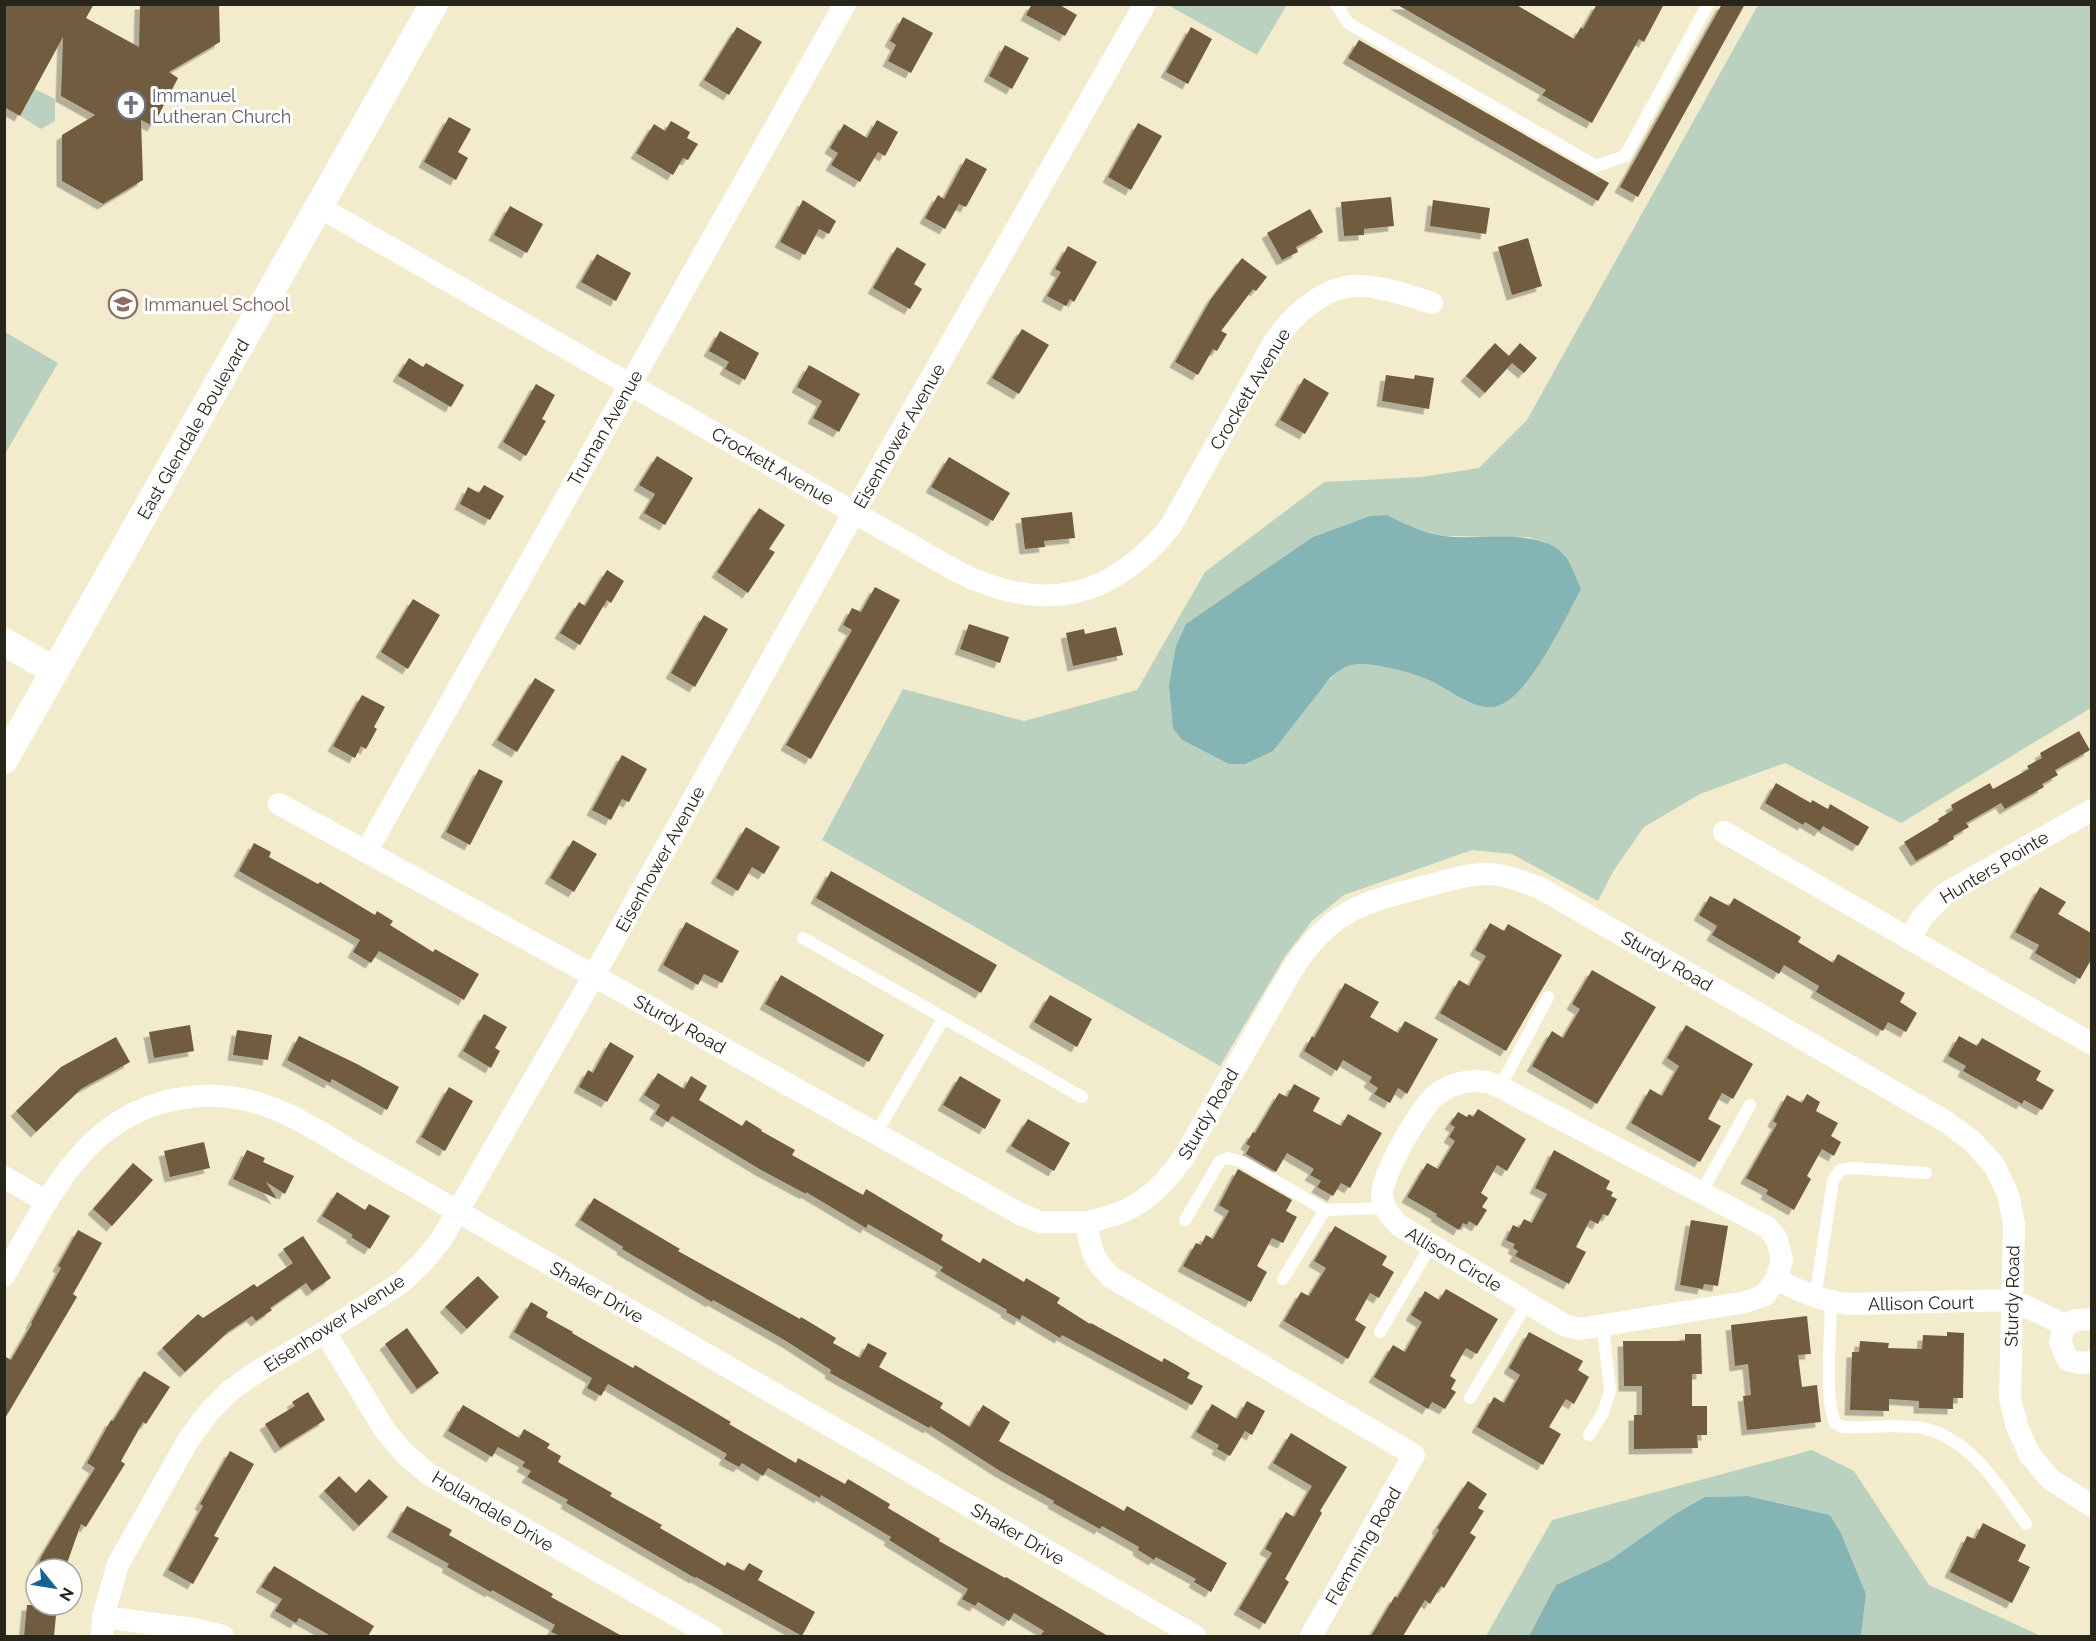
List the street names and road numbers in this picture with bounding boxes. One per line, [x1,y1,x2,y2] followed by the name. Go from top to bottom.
[1206,324,1295,453] street label: Crockett Avenue
[133,335,253,523] street label: East Glendale Boulevard
[849,360,949,512] street label: Eisenhower Avenue
[563,366,647,490] street label: Truman Avenue
[708,422,838,510] street label: Crockett Avenue
[611,782,709,936] street label: Eisenhower Avenue
[1936,826,2052,908] street label: Hunters Pointe
[1618,926,1716,996] street label: Sturdy Road
[630,990,730,1058] street label: Sturdy Road
[1173,1065,1243,1163] street label: Sturdy Road
[1402,1222,1506,1296] street label: Allison Circle
[2001,1245,2023,1347] street label: Sturdy Road
[547,1257,648,1327] street label: Shaker Drive
[260,1269,409,1376] street label: Eisenhower Avenue
[1868,1292,1974,1314] street label: Allison Court
[428,1466,558,1556] street label: Hollandale Drive
[1321,1483,1405,1609] street label: Flemming Road
[968,1499,1069,1569] street label: Shaker Drive

